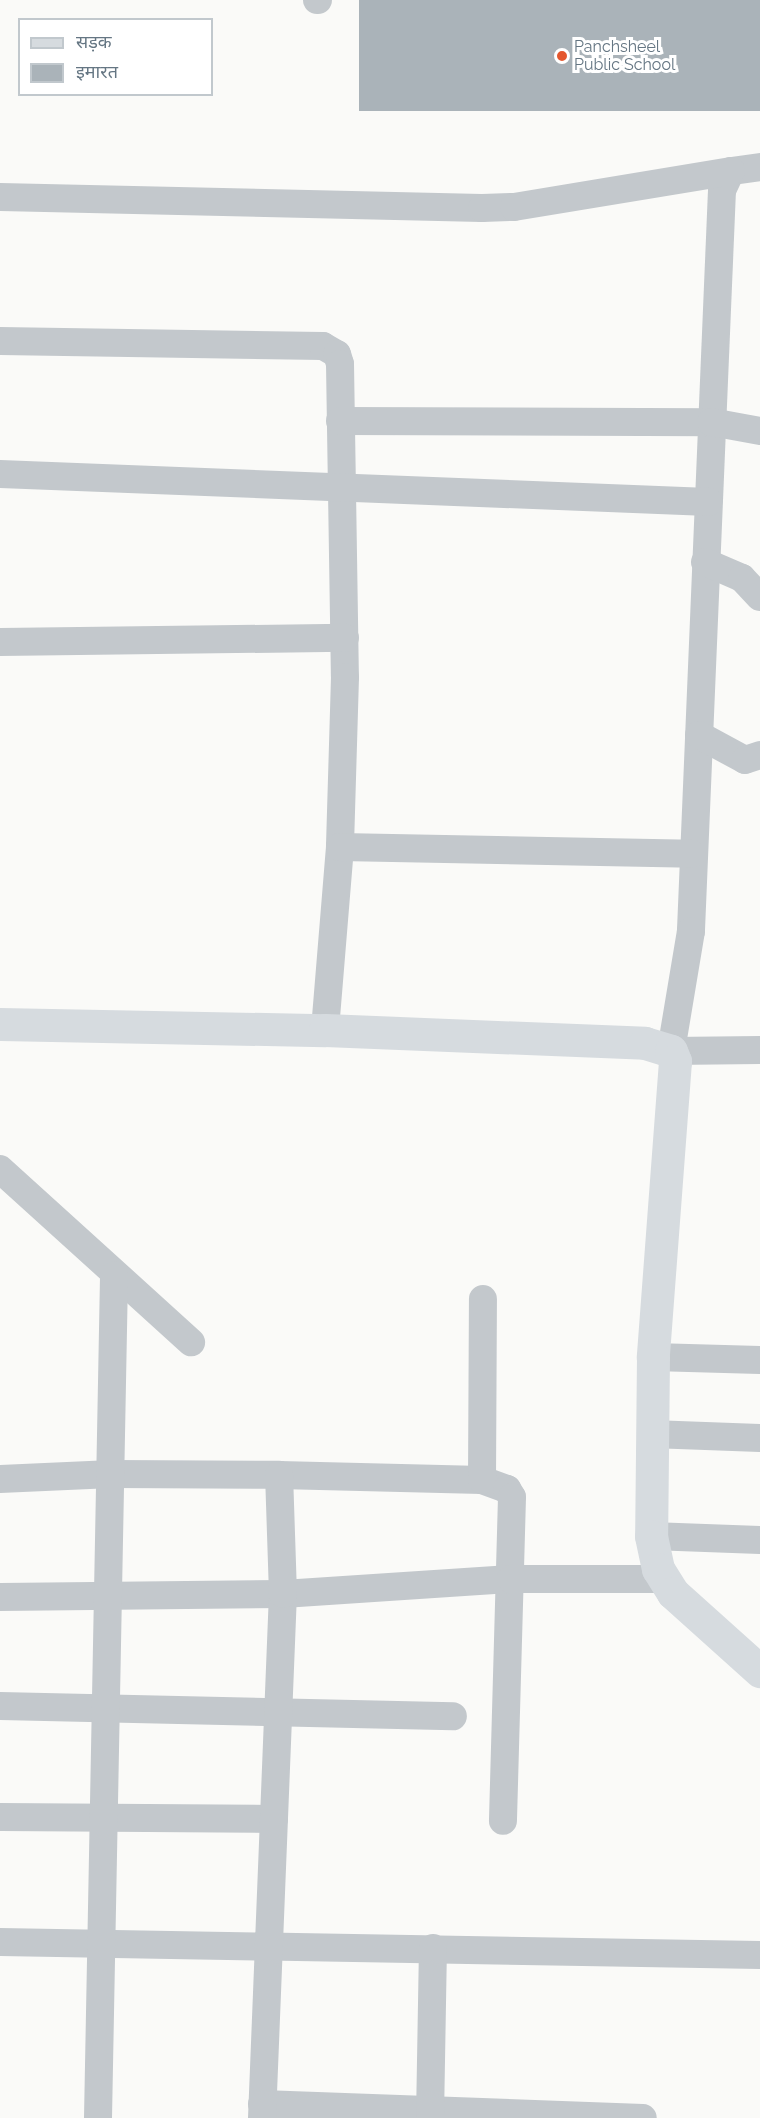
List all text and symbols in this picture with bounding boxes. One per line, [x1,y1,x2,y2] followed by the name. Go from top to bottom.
[18,18,213,96] legend
[76,31,112,52] text: सड़क
[574,37,675,75] place label: Panchsheel Public School
[555,49,569,63] marker: Panchsheel Public School
[76,61,118,82] text: इमारत

